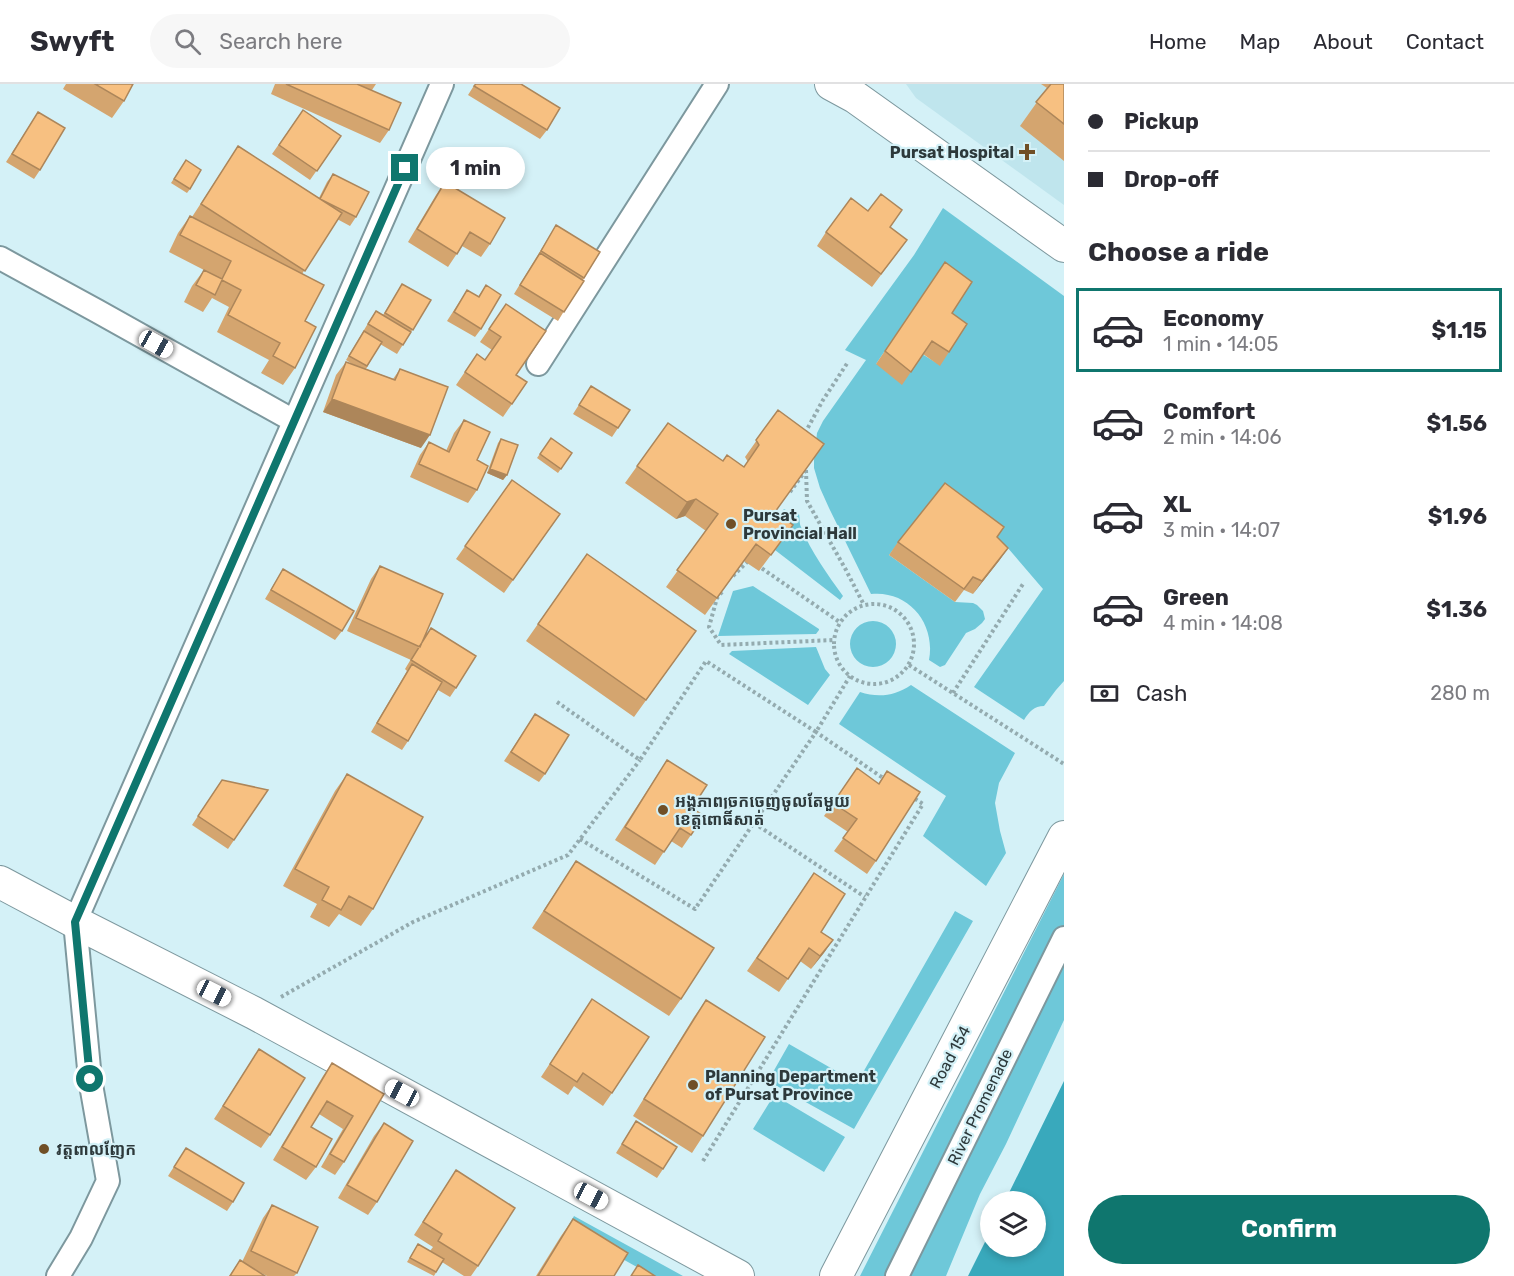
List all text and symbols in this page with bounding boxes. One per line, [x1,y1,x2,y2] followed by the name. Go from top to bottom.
[150,14,570,68] search box
[30,25,114,58] text: Swyft
[171,25,204,58] icon: search
[219,28,343,55] text: Search here
[1149,29,1206,54] text: Home
[1239,29,1280,54] text: Map
[1313,29,1373,54] text: About
[1406,29,1484,54] text: Contact
[1124,108,1199,135] text: Pickup
[890,143,1014,162] place label: Pursat Hospital
[1018,143,1036,161] marker: Pursat Hospital
[426,147,525,189] callout: 1 min
[391,154,418,181] route end
[450,156,501,180] text: 1 min
[1124,166,1219,193] text: Drop-off
[1088,236,1269,268] text: Choose a ride
[1091,303,1145,357] icon: car
[1163,305,1264,332] text: Economy
[1431,317,1487,344] text: $1.15
[136,327,176,361] car
[1163,332,1278,356] text: 1 min · 14:05
[1091,396,1145,450] icon: car
[1163,398,1255,425] text: Comfort
[1427,410,1487,437] text: $1.56
[1163,425,1282,449] text: 2 min · 14:06
[1091,489,1145,543] icon: car
[1163,491,1191,518] text: XL
[1428,503,1487,530] text: $1.96
[743,506,857,543] place label: Pursat Provincial Hall
[724,517,738,531] marker: Pursat Provincial Hall
[1163,518,1280,542] text: 3 min · 14:07
[1091,582,1145,636] icon: car
[1163,584,1229,611] text: Green
[1426,596,1487,623] text: $1.36
[1163,611,1283,635] text: 4 min · 14:08
[1088,677,1121,710] icon: cash
[1136,680,1187,707] text: Cash
[1430,681,1490,705] text: 280 m
[675,792,850,829] place label: អង្គភាពច្រកចេញចូលតែមួយ ខេត្តពោធិ៍សាត់
[656,803,670,817] marker: អង្គភាពច្រកចេញចូលតែមួយ ខេត្តពោធិ៍សាត់
[194,977,234,1009] car
[926,1022,974,1092] street label: Road 154
[944,1046,1016,1168] street label: River Promenade
[76,1065,103,1092] route start
[705,1067,876,1104] place label: Planning Department of Pursat Province
[382,1077,422,1109] car
[686,1078,700,1092] marker: Planning Department of Pursat Province
[56,1140,136,1159] place label: វត្តពាលញែក
[37,1142,51,1156] marker: វត្តពាលញែក
[571,1180,611,1212] car
[980,1191,1046,1257] map controls
[980,1191,1046,1257] button: layers
[1088,1195,1490,1264] button: Confirm

